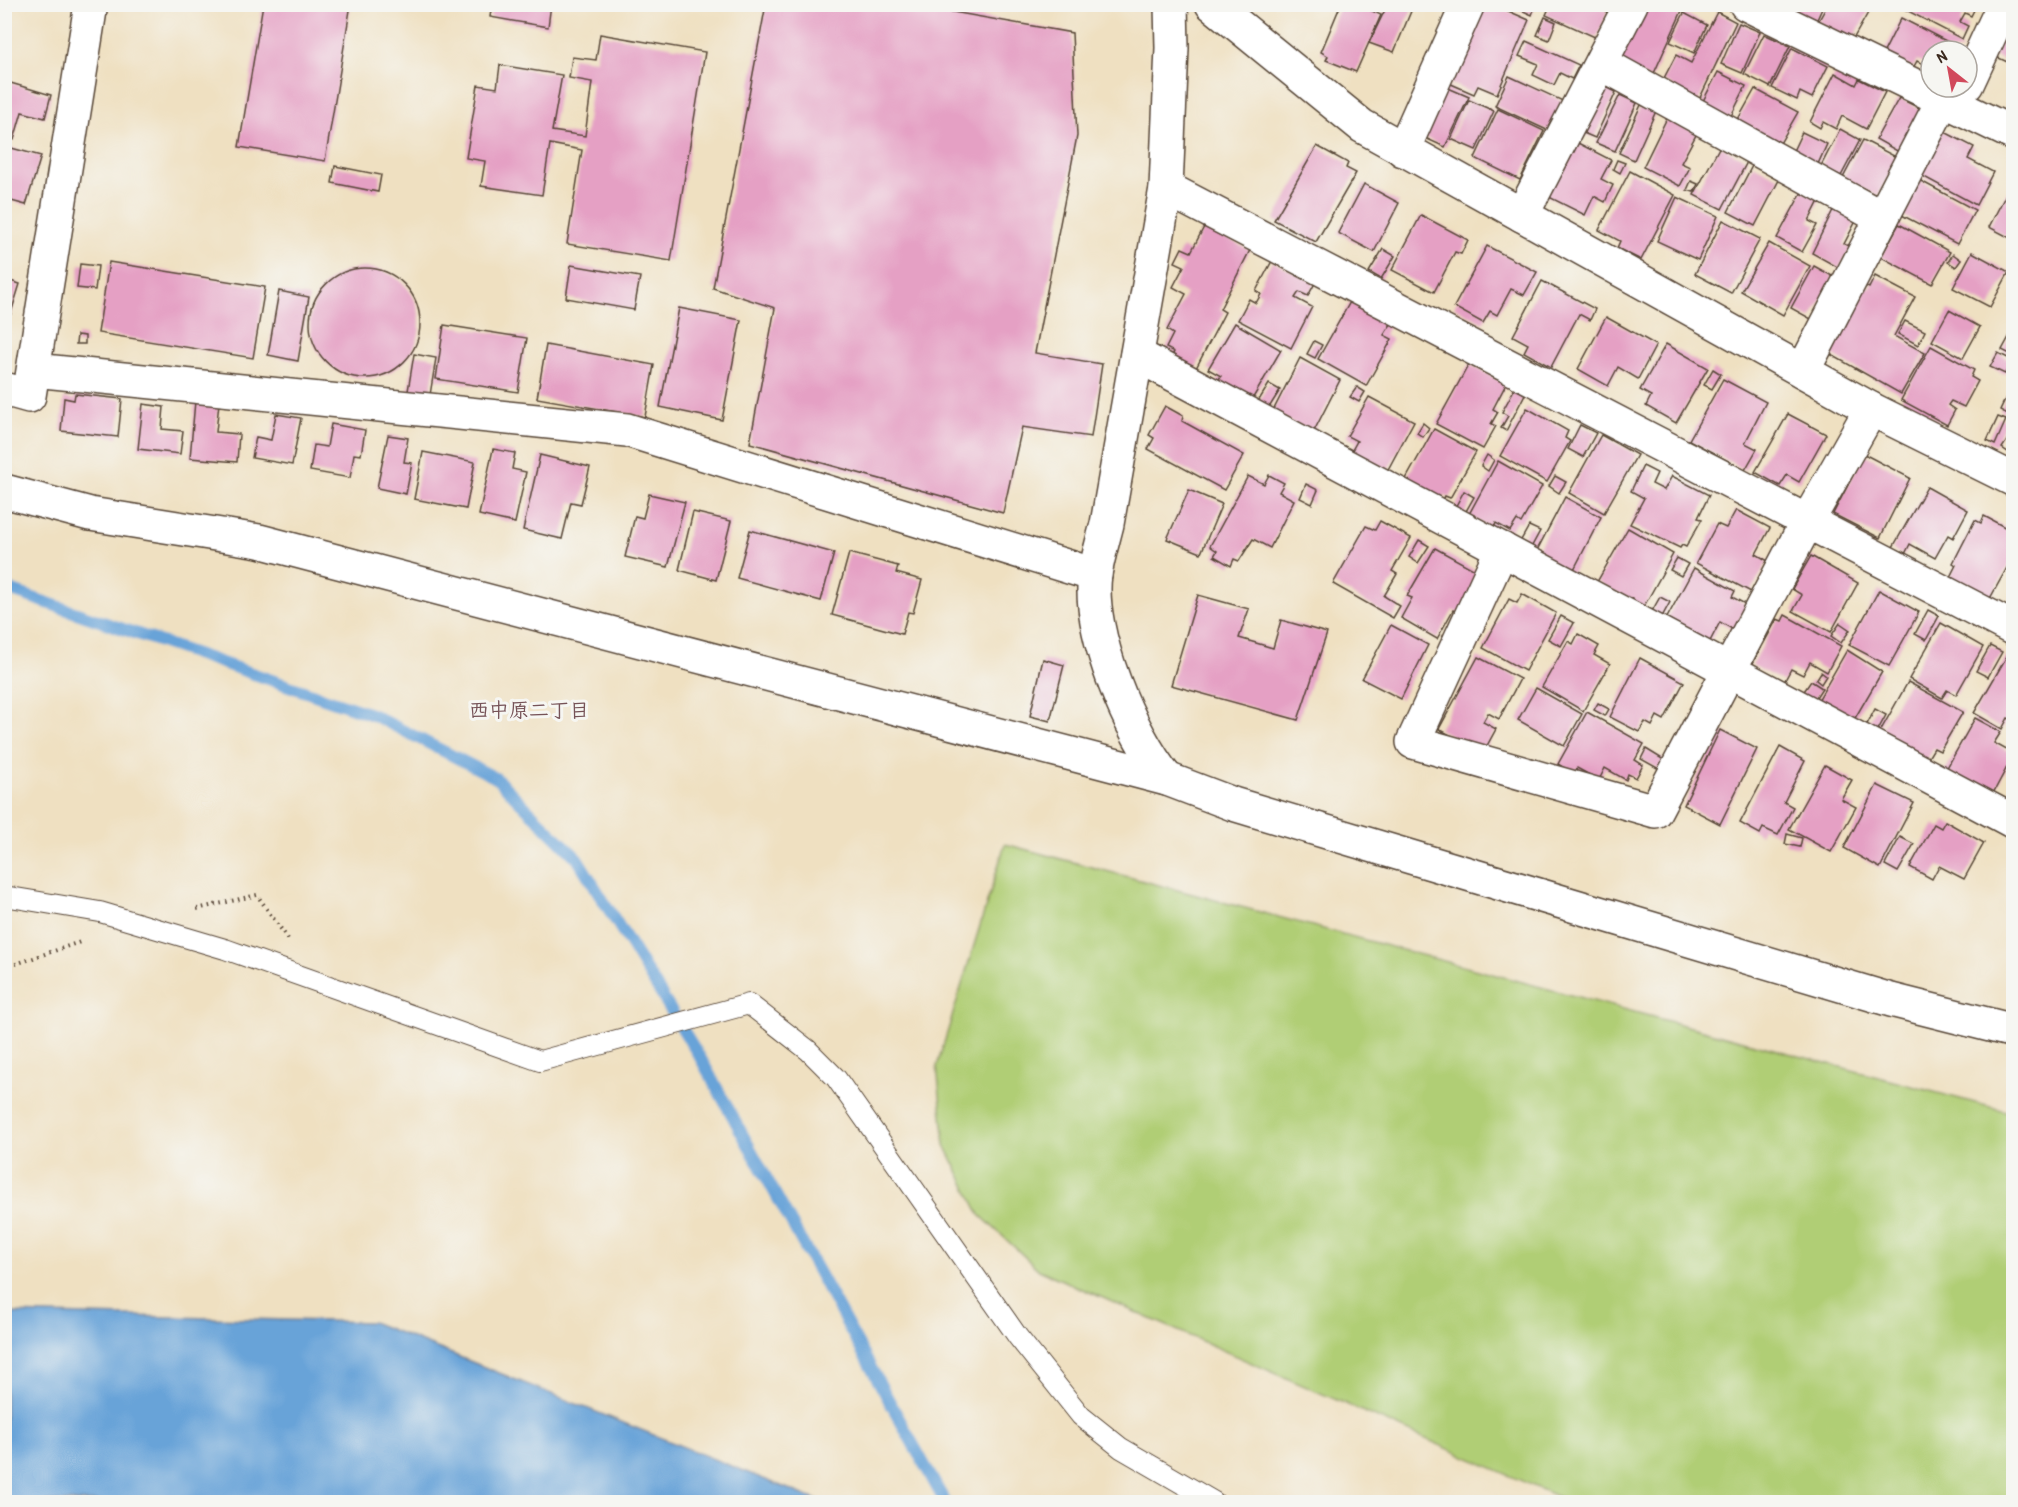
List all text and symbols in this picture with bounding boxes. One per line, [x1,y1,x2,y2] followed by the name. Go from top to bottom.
[1919,39,1979,99] north arrow
[1932,44,1951,68] text: N
[469,696,589,723] district label: 西中原二丁目

